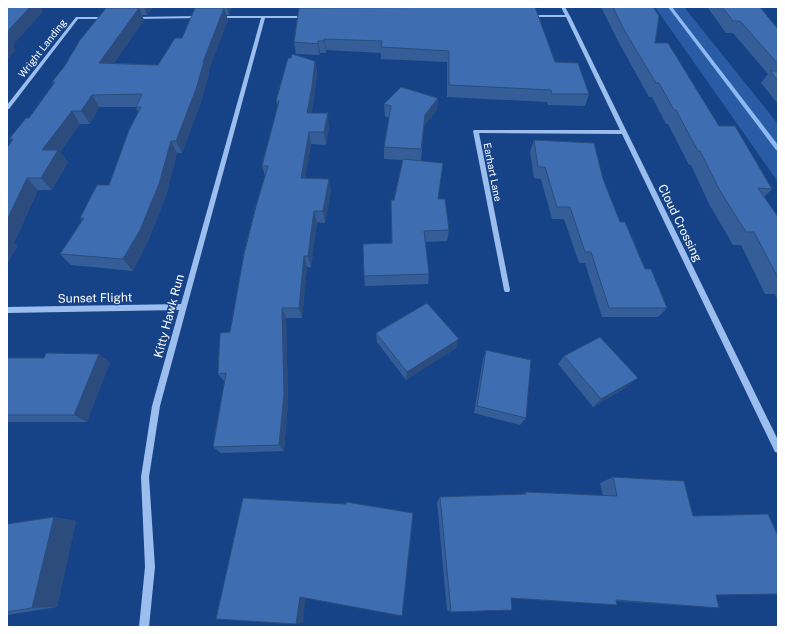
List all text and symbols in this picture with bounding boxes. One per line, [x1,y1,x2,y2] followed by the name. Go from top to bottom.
[15,16,69,80] street label: Wright Landing
[481,142,505,203] street label: Earhart Lane
[655,182,705,264] street label: Cloud Crossing
[151,273,187,359] street label: Kitty Hawk Run
[58,290,133,306] street label: Sunset Flight

